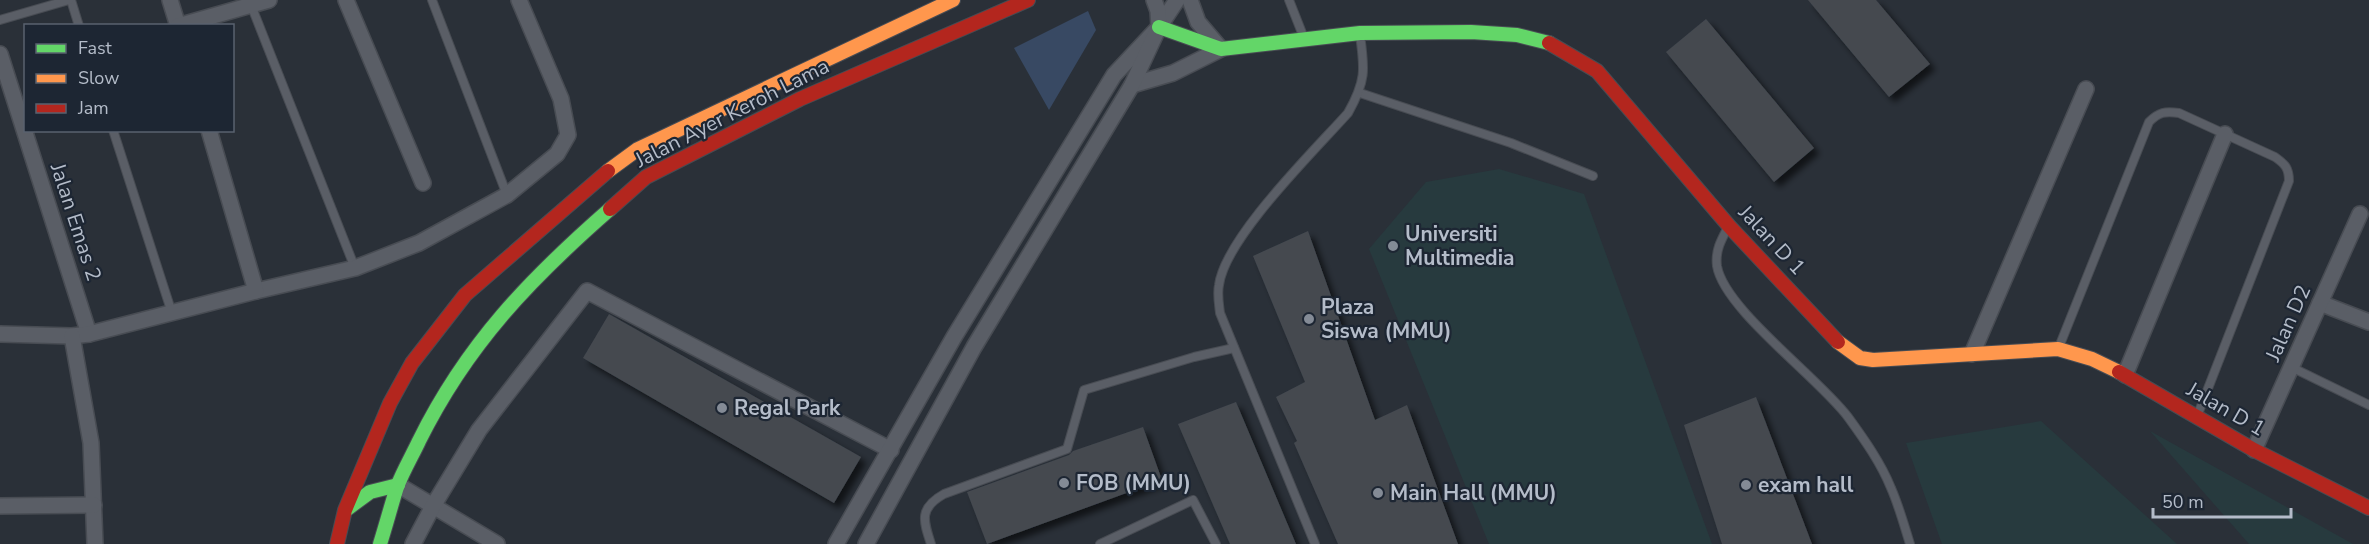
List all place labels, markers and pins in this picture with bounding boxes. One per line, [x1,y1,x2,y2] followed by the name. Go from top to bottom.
[1405,220,1514,272] place label: Universiti Multimedia
[1386,239,1400,253] marker: Universiti Multimedia
[1321,293,1452,345] place label: Plaza Siswa (MMU)
[1302,312,1316,326] marker: Plaza Siswa (MMU)
[734,394,841,422] place label: Regal Park
[715,401,729,415] marker: Regal Park
[1076,469,1191,497] place label: FOB (MMU)
[1758,471,1854,499] place label: exam hall
[1057,476,1071,490] marker: FOB (MMU)
[1739,478,1753,492] marker: exam hall
[1390,479,1557,507] place label: Main Hall (MMU)
[1371,486,1385,500] marker: Main Hall (MMU)

